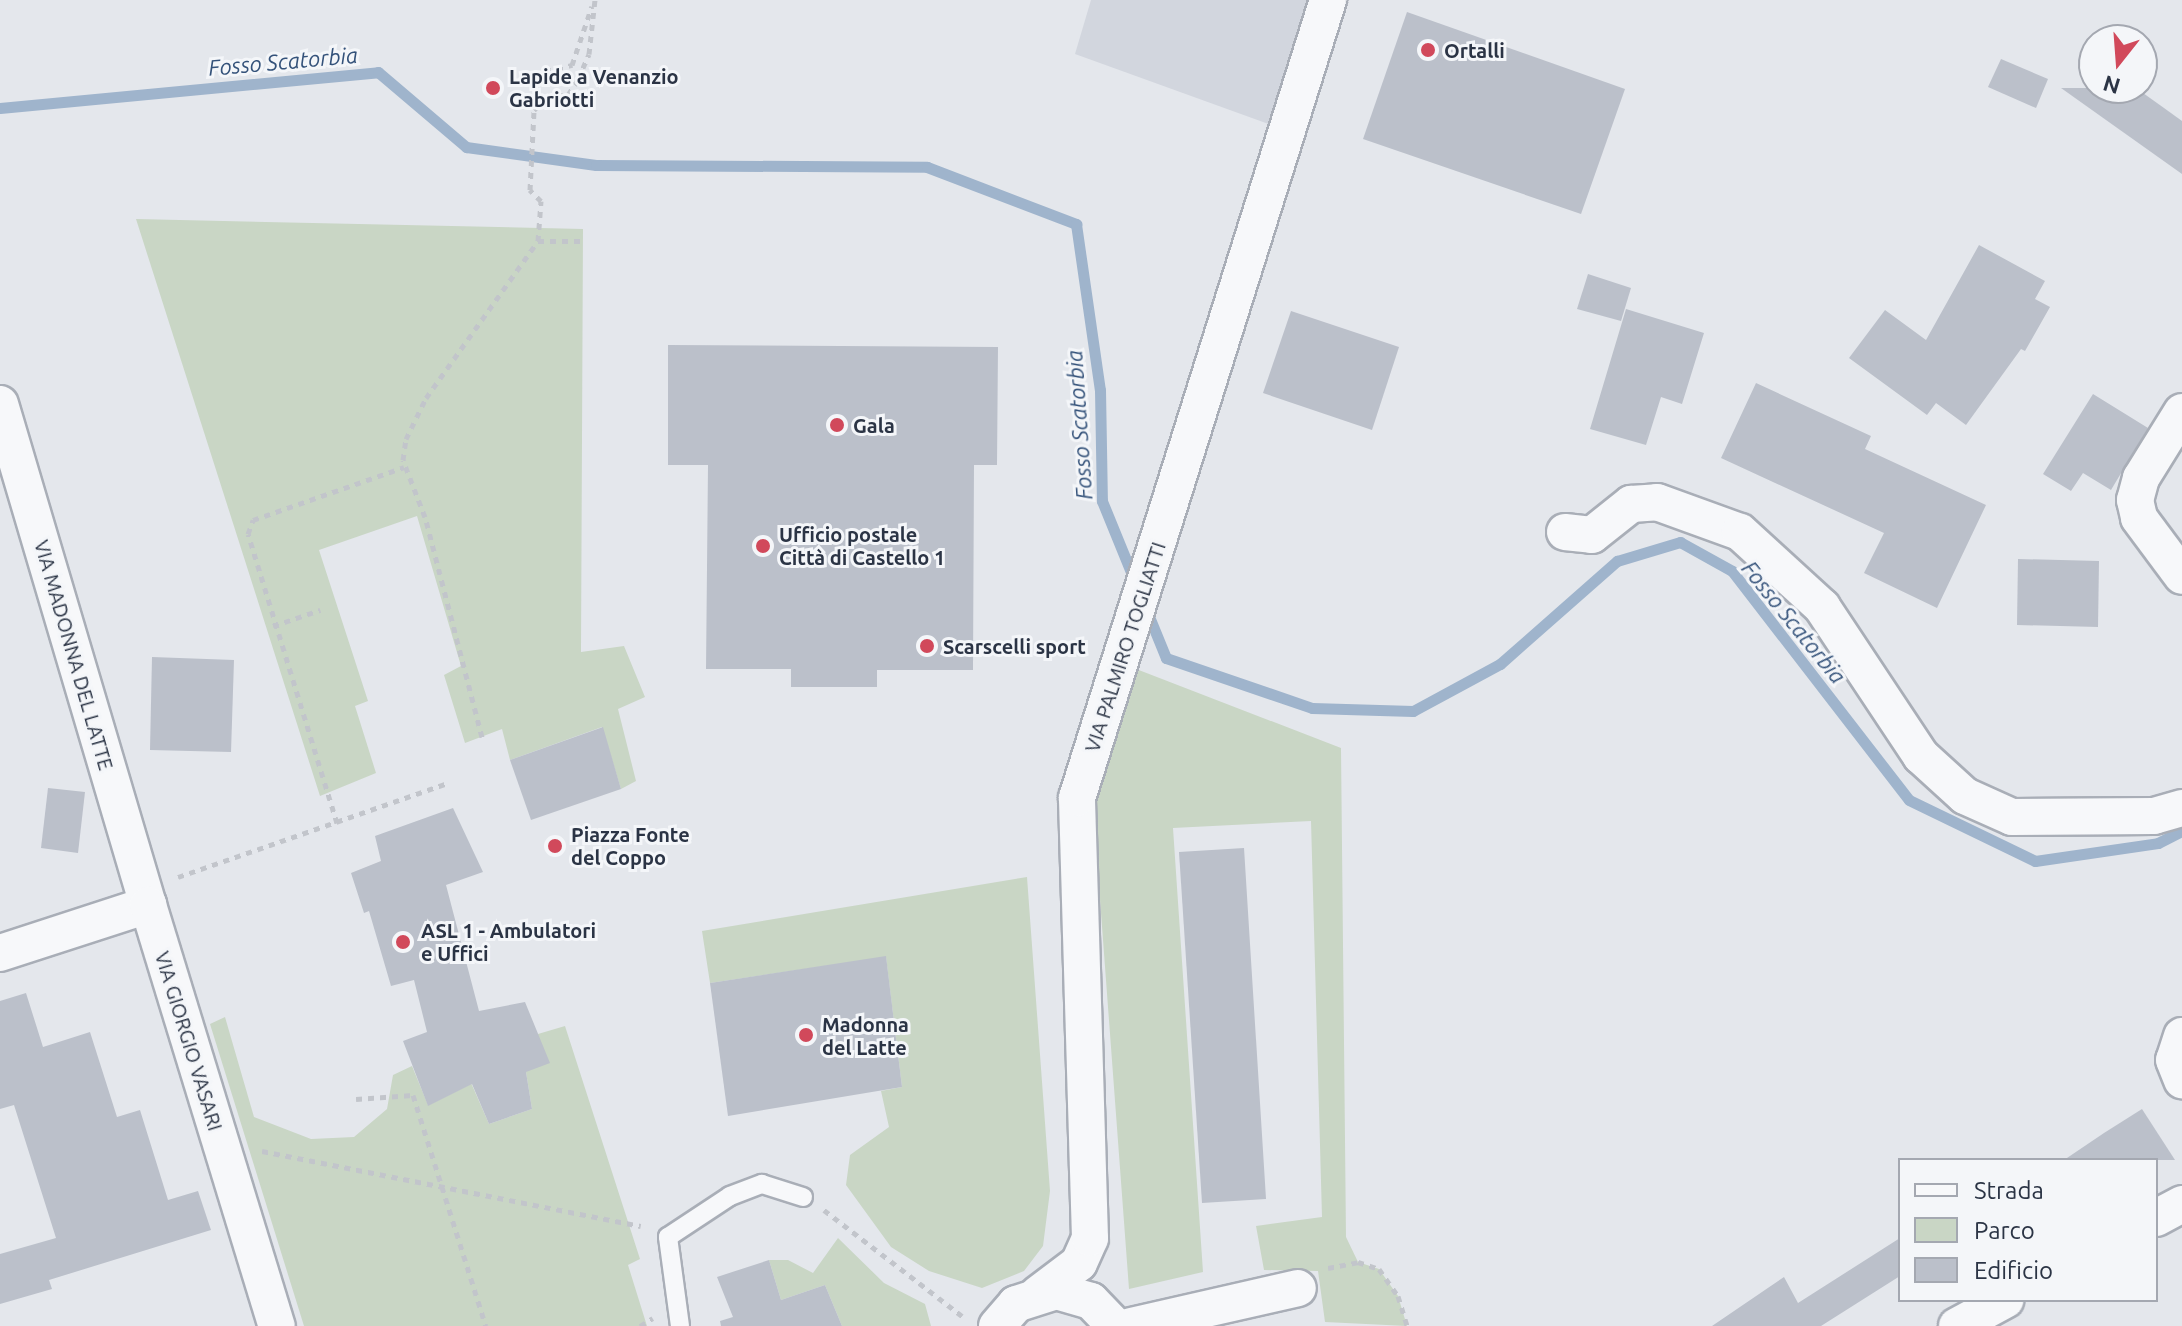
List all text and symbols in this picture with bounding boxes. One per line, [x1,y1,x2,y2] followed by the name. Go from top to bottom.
[2078,24,2158,104] north arrow
[1444,38,1505,62] place label: Ortalli
[207,41,359,81] water label: Fosso Scatorbia
[1419,41,1437,59] marker: Ortalli
[509,64,679,111] place label: Lapide a Venanzio Gabriotti
[2100,71,2123,100] text: N
[484,79,502,97] marker: Lapide a Venanzio Gabriotti
[1061,349,1097,501] water label: Fosso Scatorbia
[853,413,895,437] place label: Gala
[828,416,846,434] marker: Gala
[779,522,945,569] place label: Ufficio postale Città di Castello 1
[30,537,118,773] street label: VIA MADONNA DEL LATTE
[754,537,772,555] marker: Ufficio postale Città di Castello 1
[1080,539,1170,755] street label: VIA PALMIRO TOGLIATTI
[1737,555,1851,689] water label: Fosso Scatorbia
[943,634,1086,658] place label: Scarscelli sport
[918,637,936,655] marker: Scarscelli sport
[571,822,690,869] place label: Piazza Fonte del Coppo
[546,837,564,855] marker: Piazza Fonte del Coppo
[421,918,596,965] place label: ASL 1 - Ambulatori e Uffici
[392,931,414,953] marker: ASL 1 - Ambulatori e Uffici
[150,948,228,1134] street label: VIA GIORGIO VASARI
[822,1012,909,1059] place label: Madonna del Latte
[797,1026,815,1044] marker: Madonna del Latte
[1898,1158,2158,1302] legend
[1974,1177,2044,1204] text: Strada
[1974,1217,2035,1244] text: Parco
[1974,1257,2053,1284] text: Edificio

